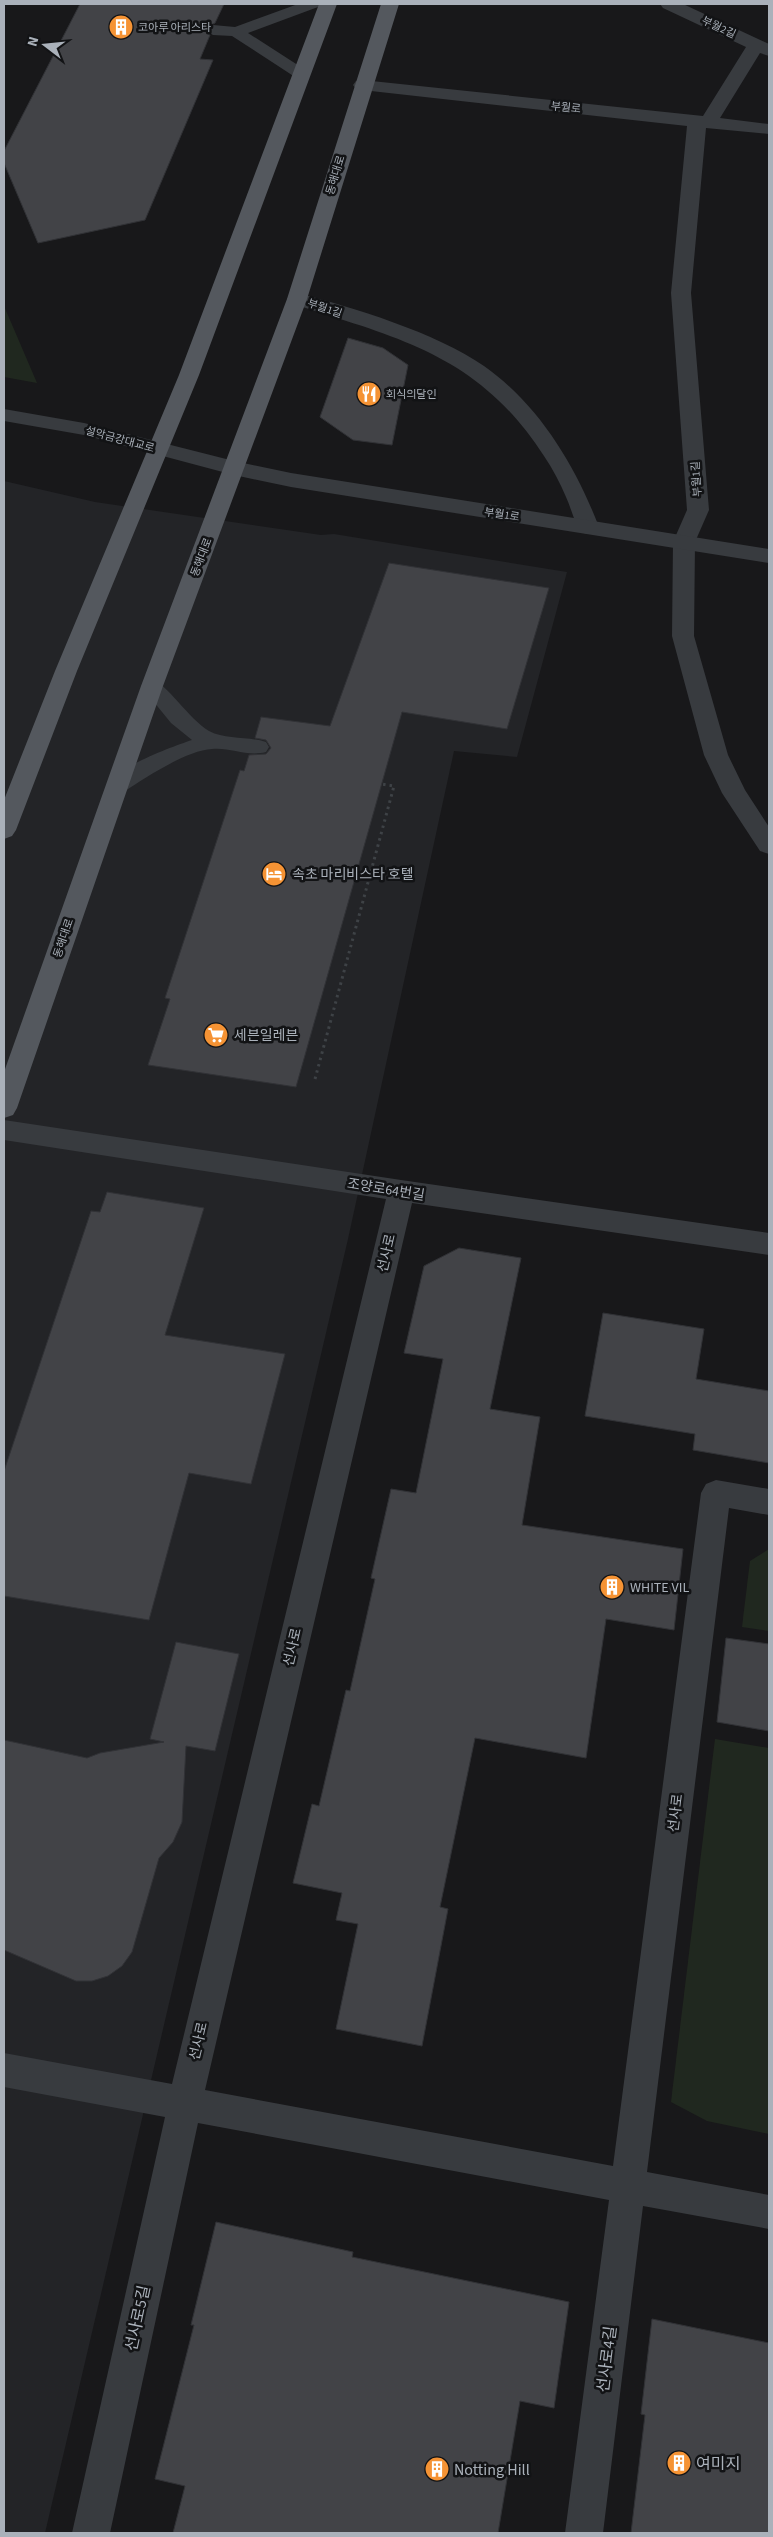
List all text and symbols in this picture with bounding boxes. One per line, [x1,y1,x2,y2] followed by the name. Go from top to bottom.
[699,13,738,42] street label: 부월2길
[108,14,134,40] building icon: 코아루 아리스타
[20,20,70,70] north arrow
[138,20,211,35] place label: 코아루 아리스타
[23,34,44,49] text: N
[550,98,582,117] street label: 부월로
[322,154,349,197] street label: 동해대로
[305,296,344,321] street label: 부월1길
[356,381,382,407] restaurant icon: 회식의달인
[386,387,437,402] place label: 회식의달인
[84,423,156,456] street label: 설악금강대교로
[688,461,705,497] street label: 부월1길
[483,504,521,525] street label: 부월1로
[187,536,216,579] street label: 동해대로
[261,861,287,887] hotel icon: 속초 마리비스타 호텔
[292,865,414,885] place label: 속초 마리비스타 호텔
[50,917,77,960] street label: 동해대로
[203,1022,229,1048] supermarket icon: 세븐일레븐
[234,1026,299,1046] place label: 세븐일레븐
[346,1174,426,1206] street label: 조양로64번길
[373,1232,401,1274] street label: 선사로
[599,1574,625,1600] building icon: WHITE VIL
[630,1578,689,1598] place label: WHITE VIL
[279,1626,307,1668] street label: 선사로
[664,1793,688,1834] street label: 선사로
[185,2020,213,2062] street label: 선사로
[120,2283,156,2353] street label: 선사로5길
[592,2325,622,2394] street label: 선사로4길
[666,2450,692,2476] building icon: 여미지
[696,2453,740,2475] place label: 여미지
[424,2456,450,2482] building icon: Notting Hill
[454,2459,530,2481] place label: Notting Hill

